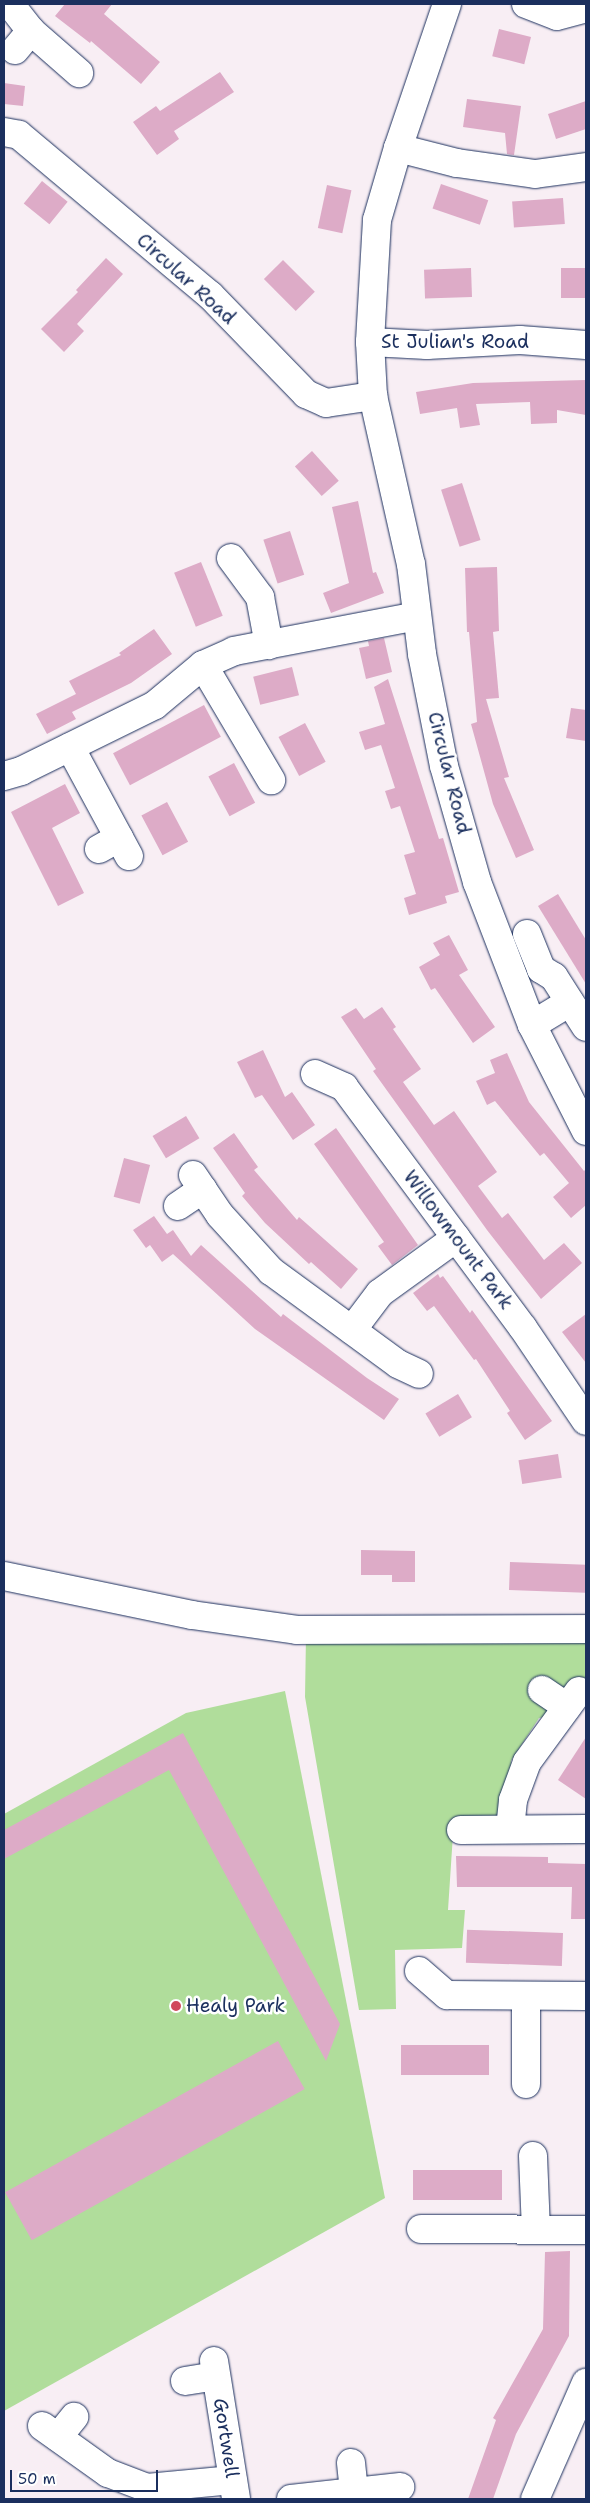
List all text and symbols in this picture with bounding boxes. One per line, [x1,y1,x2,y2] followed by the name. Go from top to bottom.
[132,229,240,329] street label: Circular Road
[381,331,529,353] street label: St Julian's Road
[423,710,475,836] street label: Circular Road
[398,1166,518,1314] street label: Willowmount Park
[186,1995,285,2017] place label: Healy Park
[170,2000,182,2012] marker: Healy Park
[208,2396,244,2480] street label: Gortwell
[12,2460,160,2492] scale bar
[18,2469,56,2489] text: 50 m

